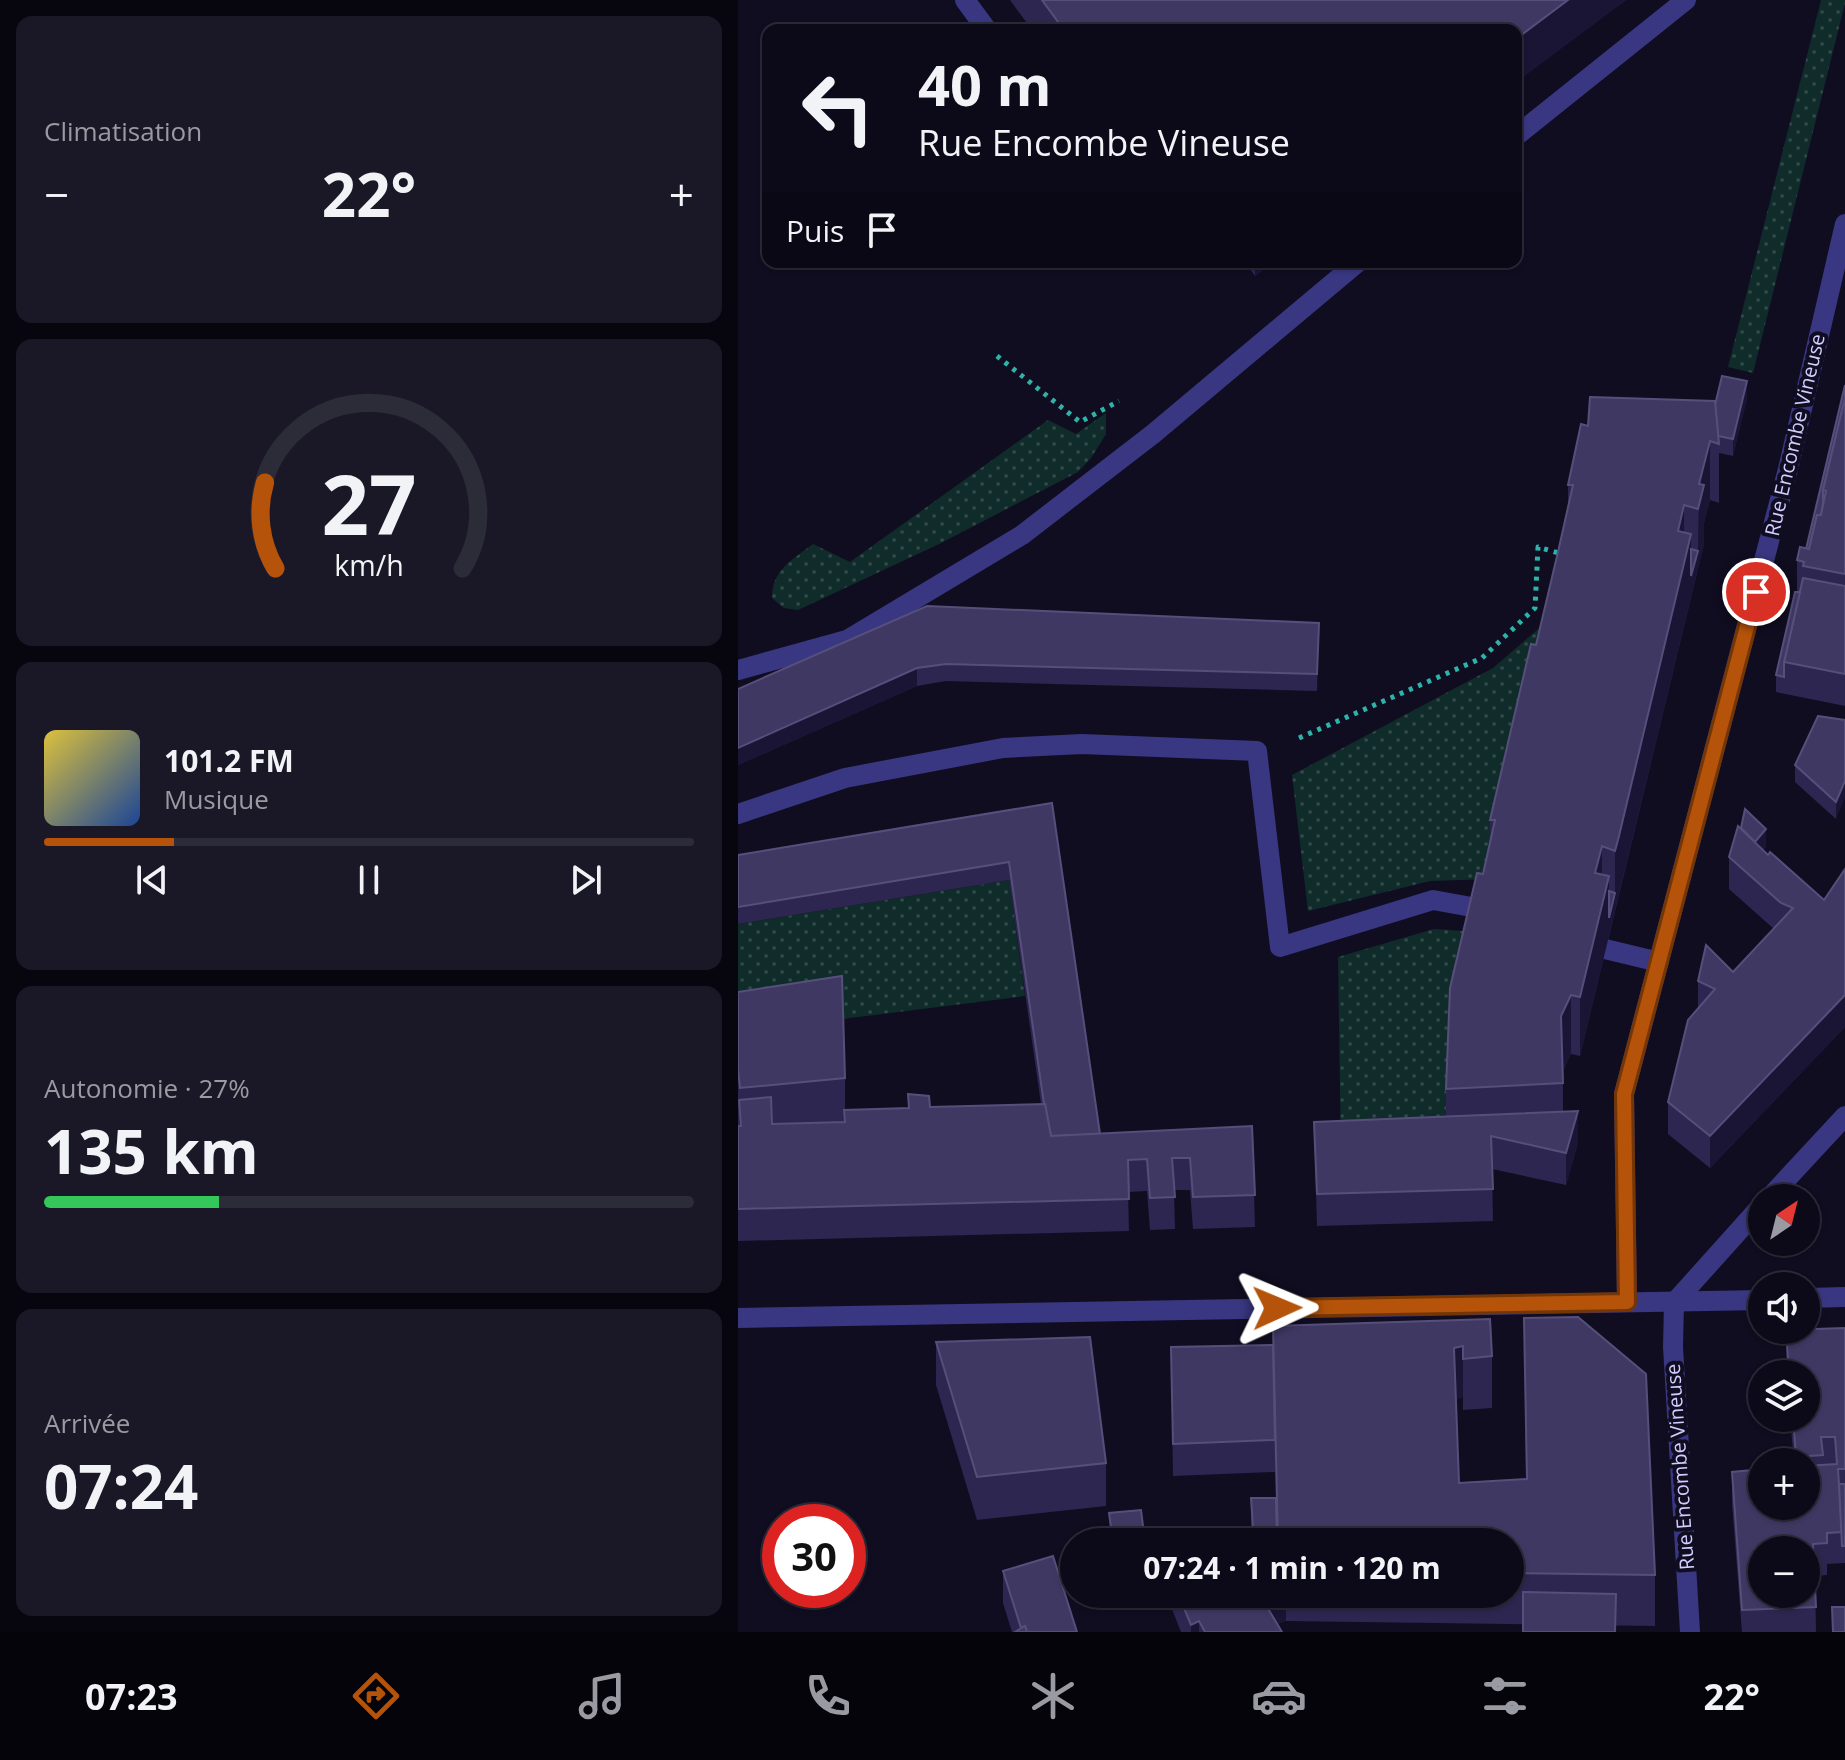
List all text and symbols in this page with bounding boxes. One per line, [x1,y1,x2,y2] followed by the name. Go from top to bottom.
[918,46,1052,122] text: 40 m
[786,56,890,160] icon: left
[44,113,202,149] text: Climatisation
[918,118,1290,167] text: Rue Encombe Vineuse
[322,153,416,235] text: 22°
[44,164,69,224] text: −
[669,164,694,224] text: +
[860,208,904,252] icon: arrive
[786,210,844,251] text: Puis
[1758,331,1831,539] street label: Rue Encombe Vineuse
[321,445,417,558] text: 27
[334,545,404,584] text: km/h
[1722,558,1790,626] pin
[1734,570,1778,614] icon: arrive
[164,740,294,781] text: 101.2 FM
[164,781,269,817] text: Musique
[130,858,174,902] icon: previous
[347,858,391,902] icon: pause
[564,858,608,902] icon: next
[44,1070,250,1106] text: Autonomie · 27%
[44,1110,259,1192] text: 135 km
[1748,1184,1820,1256] north arrow
[1748,1184,1820,1608] map controls
[1235,1266,1319,1350] position arrow
[1748,1272,1820,1344] button: sound
[1748,1360,1820,1432] button: layers
[1659,1363,1700,1571] street label: Rue Encombe Vineuse
[44,1405,130,1441] text: Arrivée
[44,1445,198,1527] text: 07:24
[1748,1448,1820,1520] button: +
[762,1504,866,1608] speed limit sign: 30
[1748,1536,1820,1608] button: −
[1143,1547,1441,1588] text: 07:24 · 1 min · 120 m
[348,1668,404,1724] icon: directions
[574,1668,630,1724] icon: music
[800,1668,856,1724] icon: phone
[1025,1668,1081,1724] icon: climate
[1251,1668,1307,1724] icon: car
[1477,1668,1533,1724] icon: filters
[85,1672,178,1721] text: 07:23
[1703,1672,1760,1721] text: 22°

